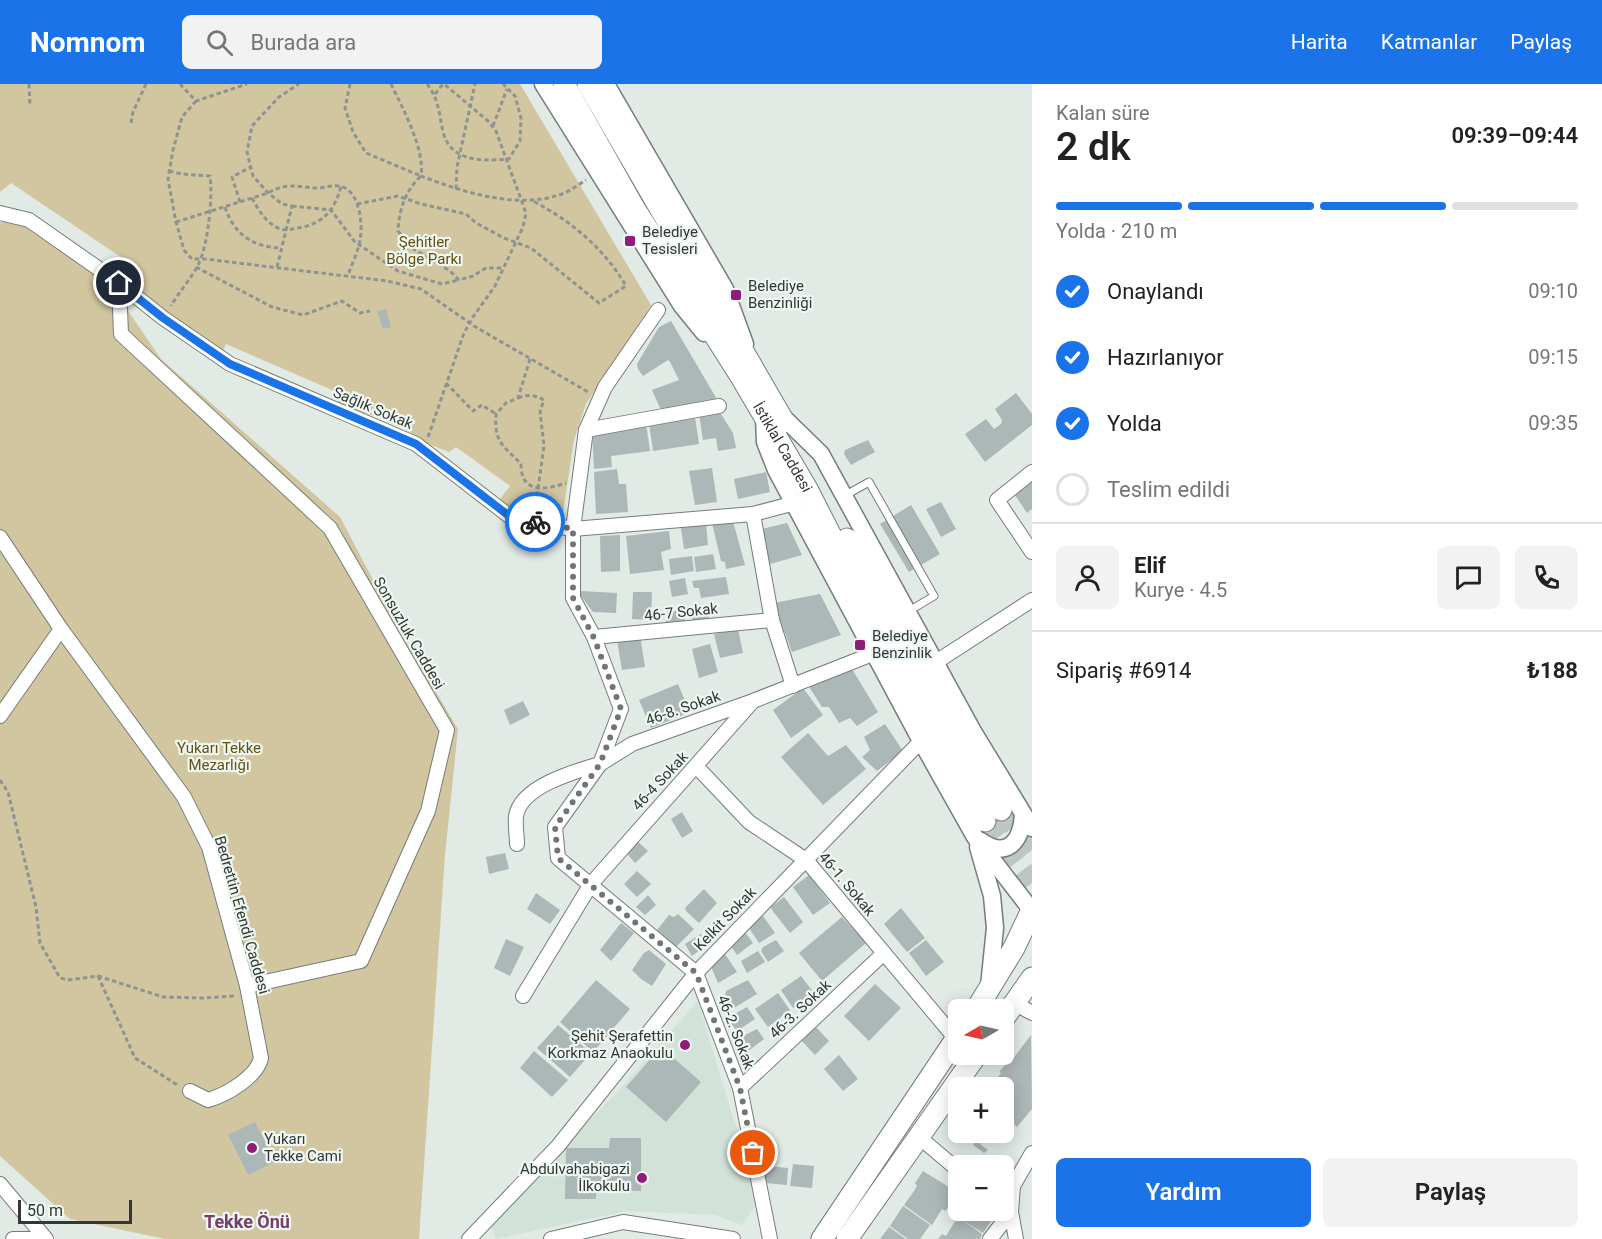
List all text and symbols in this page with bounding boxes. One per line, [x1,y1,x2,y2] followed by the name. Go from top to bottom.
[182,15,602,69] search box
[30,26,146,59] text: Nomnom
[203,26,236,59] icon: search
[251,30,356,55] text: Burada ara
[1291,30,1348,54] text: Harita
[1381,30,1477,54] text: Katmanlar
[1510,30,1572,54] text: Paylaş
[1056,101,1150,125] text: Kalan süre
[1451,123,1578,148] text: 09:39–09:44
[1056,124,1131,170] text: 2 dk
[1056,219,1177,243] text: Yolda · 210 m
[642,223,698,258] place label: Belediye Tesisleri
[386,233,462,268] park label: Şehitler Bölge Parkı
[623,234,637,248] marker: Belediye Tesisleri
[93,257,144,308] pin
[102,266,135,299] icon: home
[1056,275,1089,308] icon: check
[748,277,812,312] place label: Belediye Benzinliği
[1107,279,1204,304] text: Onaylandı
[1528,279,1578,303] text: 09:10
[729,288,743,302] marker: Belediye Benzinliği
[1056,341,1089,374] icon: check
[1107,345,1224,370] text: Hazırlanıyor
[1528,345,1578,369] text: 09:15
[330,383,416,433] street label: Sağlık Sokak
[749,399,816,495] street label: İstiklal Caddesi
[1056,407,1089,440] icon: check
[1107,411,1162,436] text: Yolda
[1528,411,1578,435] text: 09:35
[1107,477,1230,502] text: Teslim edildi
[505,492,565,552] courier
[519,506,552,539] icon: bike
[1056,546,1119,609] button: person
[1437,546,1500,609] button: chat
[1515,546,1578,609] button: phone
[1134,553,1166,578] text: Elif
[370,574,448,692] street label: Sonsuzluk Caddesi
[1134,578,1227,602] text: Kurye · 4.5
[643,599,719,625] street label: 46-7 Sokak
[872,627,932,662] place label: Belediye Benzinlik
[853,638,867,652] marker: Belediye Benzinlik
[1056,658,1191,683] text: Sipariş #6914
[1527,658,1578,683] text: ₺188
[643,687,723,729] street label: 46-8. Sokak
[177,739,261,774] park label: Yukarı Tekke Mezarlığı
[628,748,692,814] street label: 46-4 Sokak
[211,834,273,996] street label: Bedrettin Efendi Caddesi
[815,848,879,920] street label: 46-1. Sokak
[690,883,760,955] street label: Kelkit Sokak
[765,976,835,1042] street label: 46-3. Sokak
[714,992,759,1072] street label: 46-2. Sokak
[948,999,1014,1065] north arrow
[948,999,1014,1221] map controls
[547,1027,673,1062] place label: Şehit Şerafettin Korkmaz Anaokulu
[678,1038,692,1052] marker: Şehit Şerafettin Korkmaz Anaokulu
[948,1077,1014,1143] button: +
[727,1127,778,1178] pin
[264,1130,342,1165] place label: Yukarı Tekke Cami
[736,1136,769,1169] icon: bag
[245,1141,259,1155] marker: Yukarı Tekke Cami
[948,1155,1014,1221] button: −
[1056,1158,1311,1227] button: Yardım
[1323,1158,1578,1227] button: Paylaş
[520,1160,630,1195] place label: Abdulvahabigazi İlkokulu
[635,1171,649,1185] marker: Abdulvahabigazi İlkokulu
[18,1197,132,1224] scale bar
[27,1201,63,1220] text: 50 m
[204,1211,290,1232] district label: Tekke Önü

